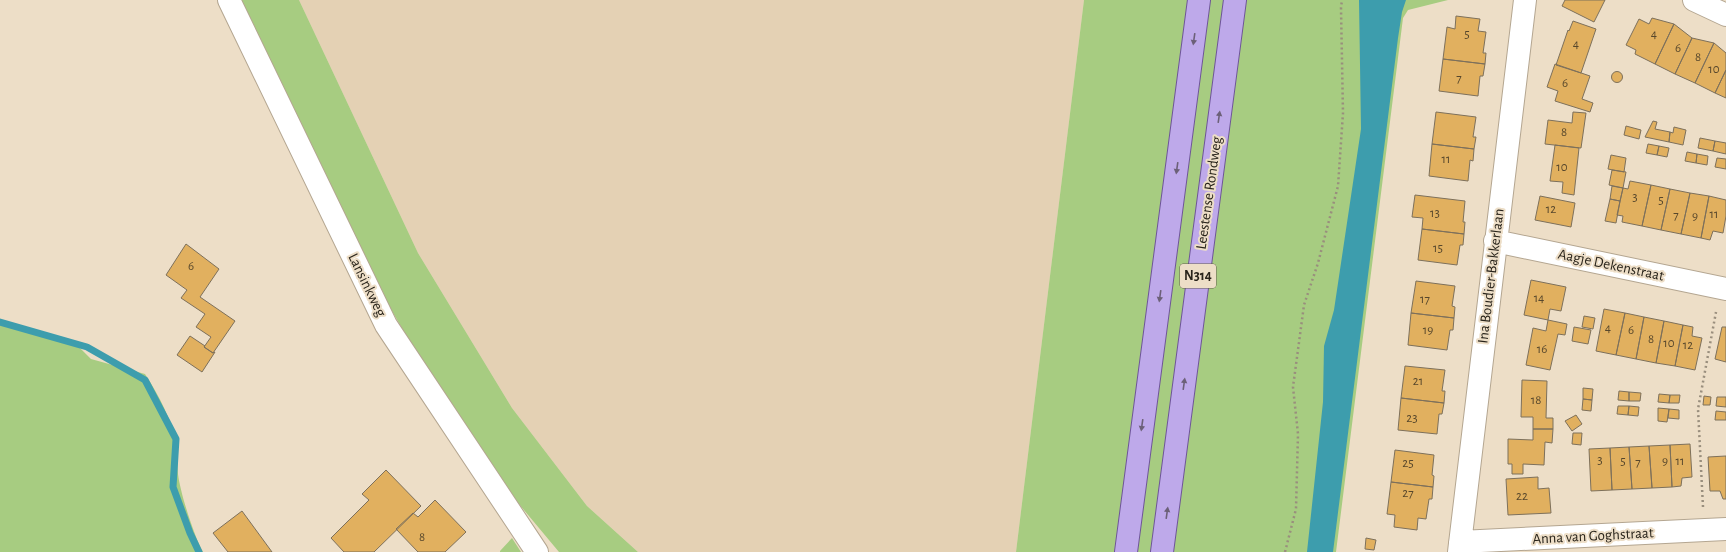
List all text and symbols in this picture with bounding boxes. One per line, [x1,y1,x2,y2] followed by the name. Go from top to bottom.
[1464,28,1470,41] house number: 5
[1651,28,1657,41] house number: 4
[1191,33,1197,45] one-way arrow
[1573,38,1579,51] house number: 4
[1675,42,1681,55] house number: 6
[1695,51,1701,64] house number: 8
[1708,63,1720,76] house number: 10
[1456,72,1462,85] house number: 7
[1562,77,1568,90] house number: 6
[1216,111,1223,123] one-way arrow
[1561,126,1567,139] house number: 8
[1194,135,1224,251] street label: Leestense Rondweg
[1442,153,1450,166] house number: 11
[1173,161,1180,174] one-way arrow
[1556,161,1568,174] house number: 10
[1632,191,1638,204] house number: 3
[1658,194,1664,207] house number: 5
[1546,203,1556,216] house number: 12
[1430,207,1440,220] house number: 13
[1475,208,1507,344] street label: Ina Boudier-Bakkerlaan
[1710,208,1718,221] house number: 11
[1673,209,1679,222] house number: 7
[1692,210,1698,223] house number: 9
[1433,242,1443,255] house number: 15
[1557,246,1666,284] street label: Aagje Dekenstraat
[345,251,389,320] street label: Lansinkweg
[188,260,194,273] house number: 6
[1180,264,1216,288] road number: N314
[1156,290,1163,302] one-way arrow
[1534,292,1544,305] house number: 14
[1420,293,1431,306] house number: 17
[1605,322,1611,335] house number: 4
[1423,324,1433,337] house number: 19
[1628,324,1634,337] house number: 6
[1648,333,1654,346] house number: 8
[1663,337,1675,350] house number: 10
[1683,339,1693,352] house number: 12
[1537,343,1547,356] house number: 16
[1413,375,1423,388] house number: 21
[1181,378,1187,391] one-way arrow
[1531,394,1541,407] house number: 18
[1406,412,1418,425] house number: 23
[1139,419,1146,431] one-way arrow
[1597,454,1603,467] house number: 3
[1620,455,1626,468] house number: 5
[1662,455,1668,468] house number: 9
[1676,455,1684,468] house number: 11
[1635,456,1641,469] house number: 7
[1402,457,1414,470] house number: 25
[1402,487,1414,500] house number: 27
[1516,490,1528,503] house number: 22
[1164,507,1170,519] one-way arrow
[1532,525,1654,547] street label: Anna van Goghstraat
[419,531,425,544] house number: 8

